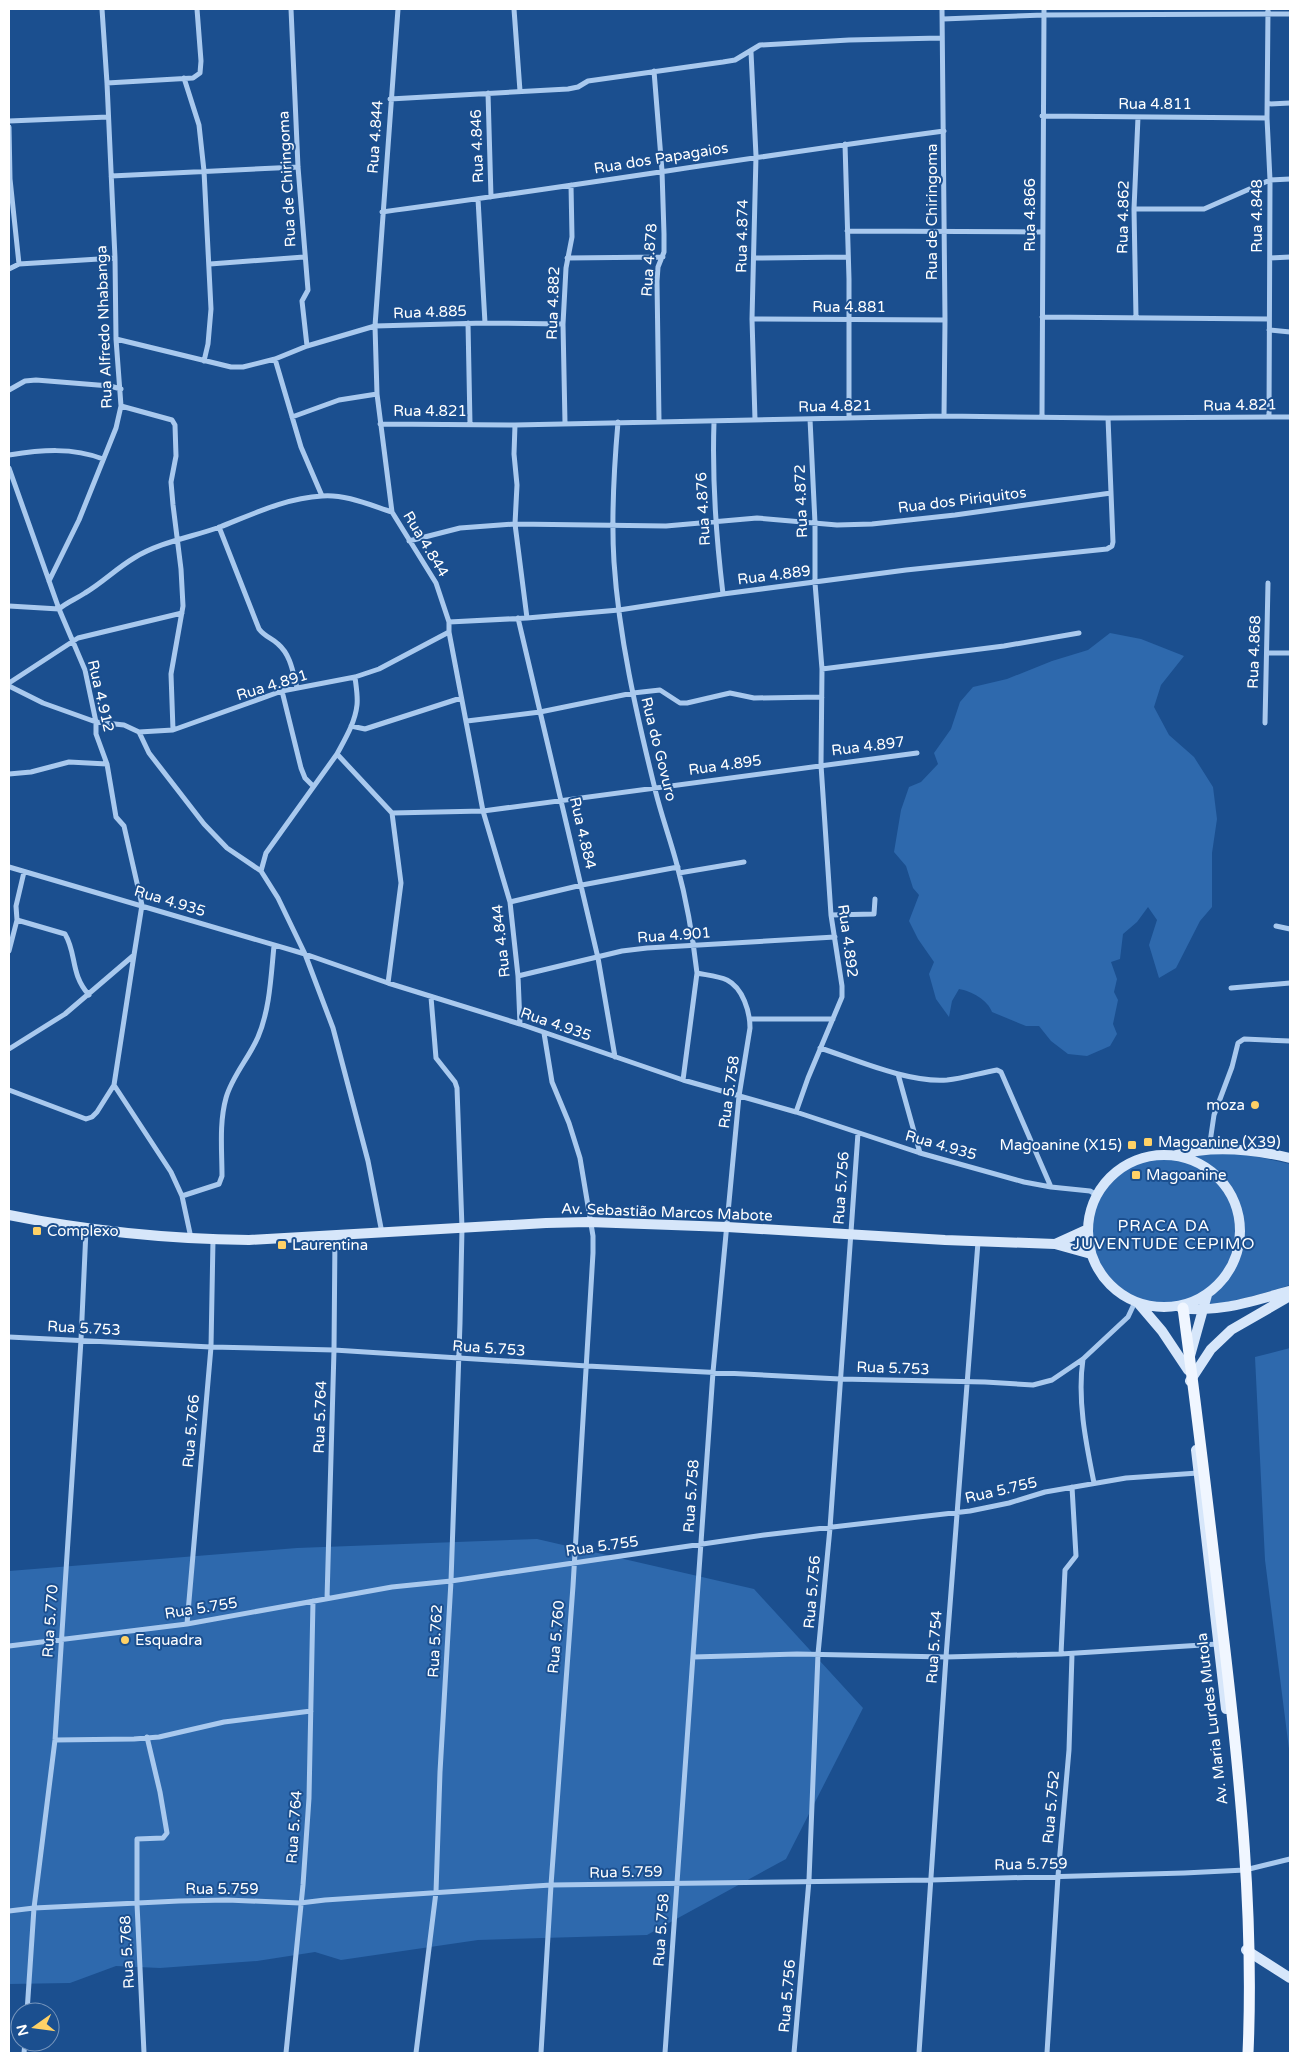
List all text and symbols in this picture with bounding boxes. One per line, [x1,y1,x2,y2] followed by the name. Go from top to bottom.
[1118,95,1192,113] street label: Rua 4.811
[363,100,387,174] street label: Rua 4.844
[467,109,487,183] street label: Rua 4.846
[274,110,300,248] street label: Rua de Chiringoma
[593,138,729,178] street label: Rua dos Papagaios
[923,144,941,280] street label: Rua de Chiringoma
[1021,178,1039,252] street label: Rua 4.866
[1248,179,1266,253] street label: Rua 4.848
[1113,180,1133,254] street label: Rua 4.862
[732,199,752,273] street label: Rua 4.874
[637,223,661,297] street label: Rua 4.878
[92,245,116,409] street label: Rua Alfredo Nhabanga
[543,266,563,340] street label: Rua 4.882
[812,298,886,316] street label: Rua 4.881
[393,302,467,322] street label: Rua 4.885
[1203,395,1277,415] street label: Rua 4.821
[798,396,872,416] street label: Rua 4.821
[393,402,467,420] street label: Rua 4.821
[791,464,811,538] street label: Rua 4.872
[692,472,714,546] street label: Rua 4.876
[897,483,1027,517] street label: Rua dos Piriquitos
[399,508,453,580] street label: Rua 4.844
[736,562,812,588] street label: Rua 4.889
[1244,615,1264,689] street label: Rua 4.868
[84,658,118,734] street label: Rua 4.912
[234,666,310,704] street label: Rua 4.891
[637,695,681,803] street label: Rua do Govuro
[830,733,906,759] street label: Rua 4.897
[687,751,763,779] street label: Rua 4.895
[566,795,600,871] street label: Rua 4.884
[132,882,208,920] street label: Rua 4.935
[488,903,514,979] street label: Rua 4.844
[834,903,862,979] street label: Rua 4.892
[637,923,711,947] street label: Rua 4.901
[518,1003,594,1045] street label: Rua 4.935
[715,1054,743,1130] street label: Rua 5.758
[1206,1096,1245,1114] place label: moza
[1249,1099,1261,1111] marker: moza
[903,1126,979,1164] street label: Rua 4.935
[1158,1133,1281,1151] place label: Magoanine (X39)
[999,1136,1122,1154] place label: Magoanine (X15)
[1142,1136,1154,1148] marker: Magoanine (X39)
[1126,1139,1138,1151] marker: Magoanine (X15)
[829,1151,853,1225] street label: Rua 5.756
[1146,1166,1226,1184] place label: Magoanine
[1130,1169,1142,1181] marker: Magoanine
[561,1199,773,1225] street label: Av. Sebastião Marcos Mabote
[1072,1216,1256,1254] district label: PRACA DA JUVENTUDE CEPIMO
[47,1222,119,1240] place label: Complexo
[31,1225,43,1237] marker: Complexo
[292,1236,368,1254] place label: Laurentina
[276,1239,288,1251] marker: Laurentina
[47,1317,121,1339] street label: Rua 5.753
[452,1336,526,1360] street label: Rua 5.753
[856,1358,930,1378] street label: Rua 5.753
[310,1380,330,1454] street label: Rua 5.764
[179,1394,203,1468] street label: Rua 5.766
[679,1459,703,1533] street label: Rua 5.758
[963,1473,1039,1507] street label: Rua 5.755
[564,1532,640,1560] street label: Rua 5.755
[800,1555,824,1629] street label: Rua 5.756
[38,1584,62,1658] street label: Rua 5.770
[163,1593,239,1623] street label: Rua 5.755
[544,1600,568,1674] street label: Rua 5.760
[424,1604,446,1678] street label: Rua 5.762
[922,1610,946,1684] street label: Rua 5.754
[135,1631,202,1649] place label: Esquadra
[1193,1632,1231,1806] street label: Av. Maria Lurdes Mutola
[119,1634,131,1646] marker: Esquadra
[1039,1770,1063,1844] street label: Rua 5.752
[282,1790,306,1864] street label: Rua 5.764
[994,1854,1068,1874] street label: Rua 5.759
[589,1862,663,1882] street label: Rua 5.759
[185,1880,259,1898] street label: Rua 5.759
[649,1893,673,1967] street label: Rua 5.758
[116,1915,138,1989] street label: Rua 5.768
[775,1959,799,2033] street label: Rua 5.756
[10,2002,60,2052] north arrow
[13,2023,32,2038] text: N

